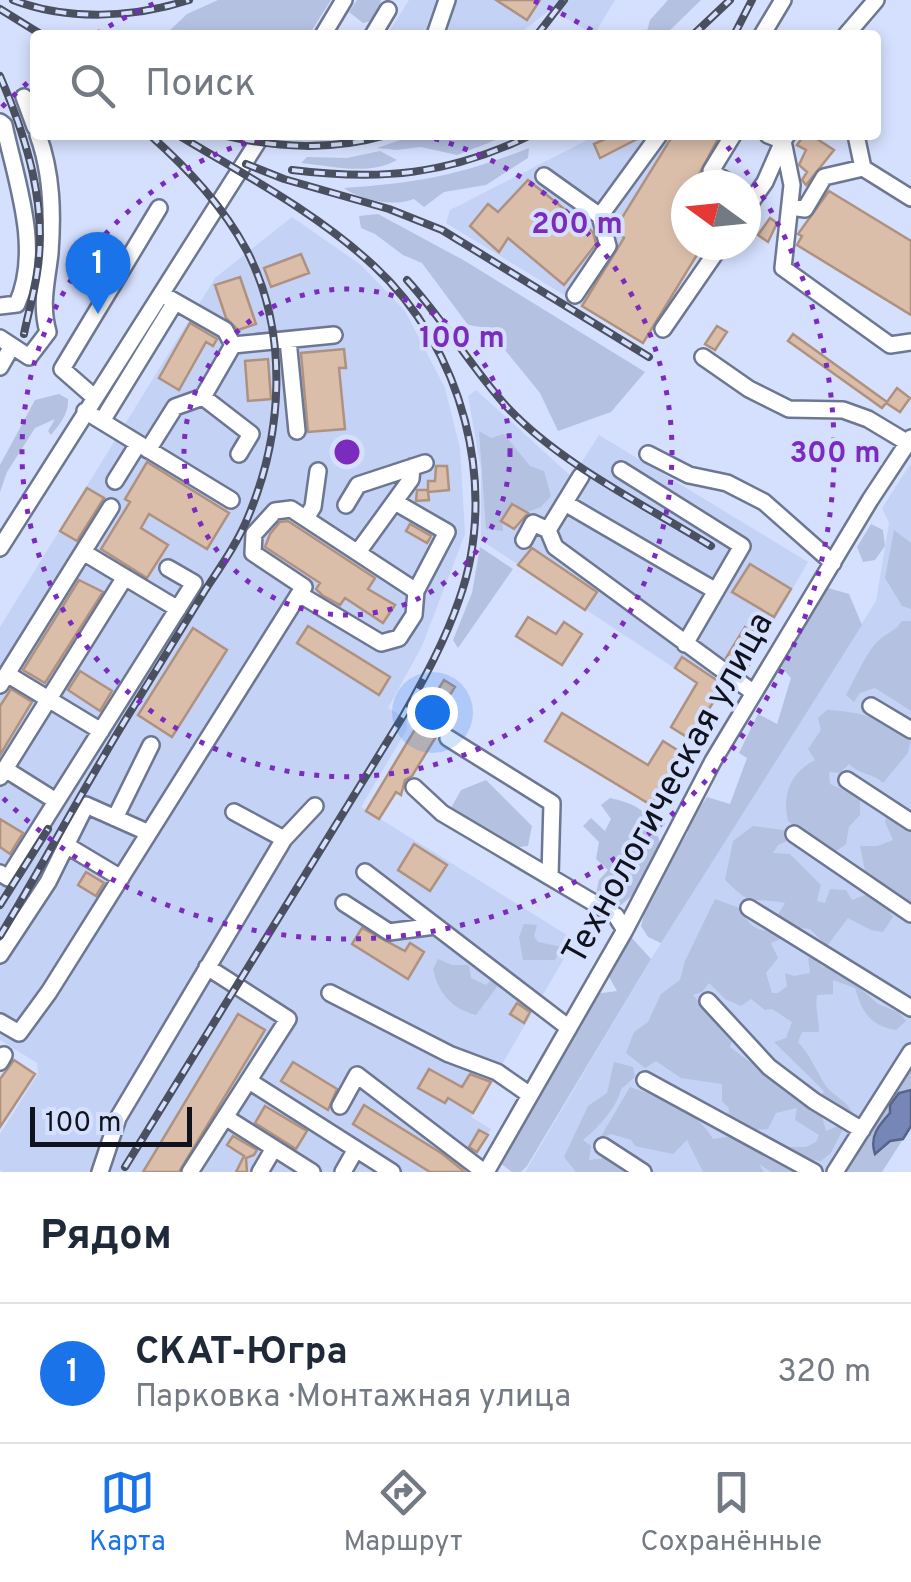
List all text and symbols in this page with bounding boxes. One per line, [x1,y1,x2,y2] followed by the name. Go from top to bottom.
[30,30,881,140] search box
[65,58,120,113] icon: search
[145,61,256,110] text: Поиск
[671,170,761,260] north arrow
[531,207,623,244] text: 200 m
[66,232,130,314] pin: 1
[419,321,505,358] text: 100 m
[329,434,365,470] centre of rings
[790,436,880,473] text: 300 m
[554,605,784,973] street label: Технологическая улица
[407,687,458,738] your location
[30,1102,192,1146] scale bar
[45,1106,121,1142] text: 100 m
[40,1211,172,1264] text: Рядом
[135,1329,348,1378] text: СКАТ-Югра
[66,1353,79,1393] text: 1
[778,1353,871,1393] text: 320 m
[135,1378,571,1418] text: Парковка · Монтажная улица
[89,1465,166,1561] tab: Карта
[343,1465,463,1561] tab: Маршрут
[640,1465,822,1561] tab: Сохранённые

